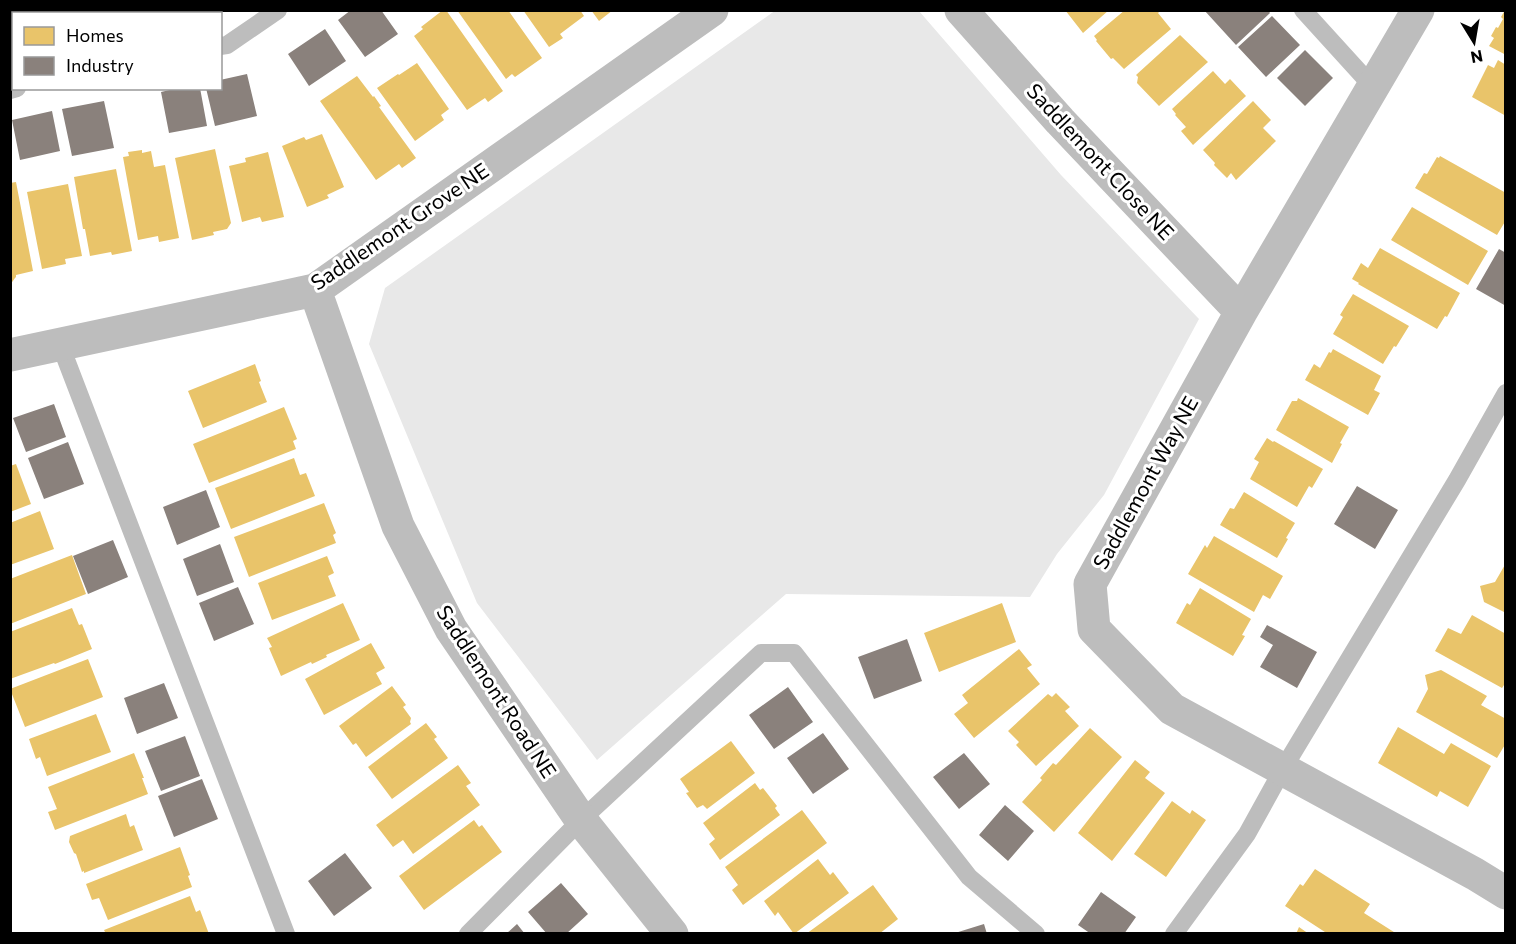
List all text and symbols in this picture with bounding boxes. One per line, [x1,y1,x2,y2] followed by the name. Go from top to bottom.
[12,12,222,90] legend
[1444,12,1504,72] north arrow
[66,24,124,46] text: Homes
[1469,47,1485,68] text: N
[66,54,134,76] text: Industry
[1022,78,1180,244] street label: Saddlemont Close NE
[306,157,493,295] street label: Saddlemont Grove NE
[1087,391,1203,573] street label: Saddlemont Way NE
[432,600,562,782] street label: Saddlemont Road NE

